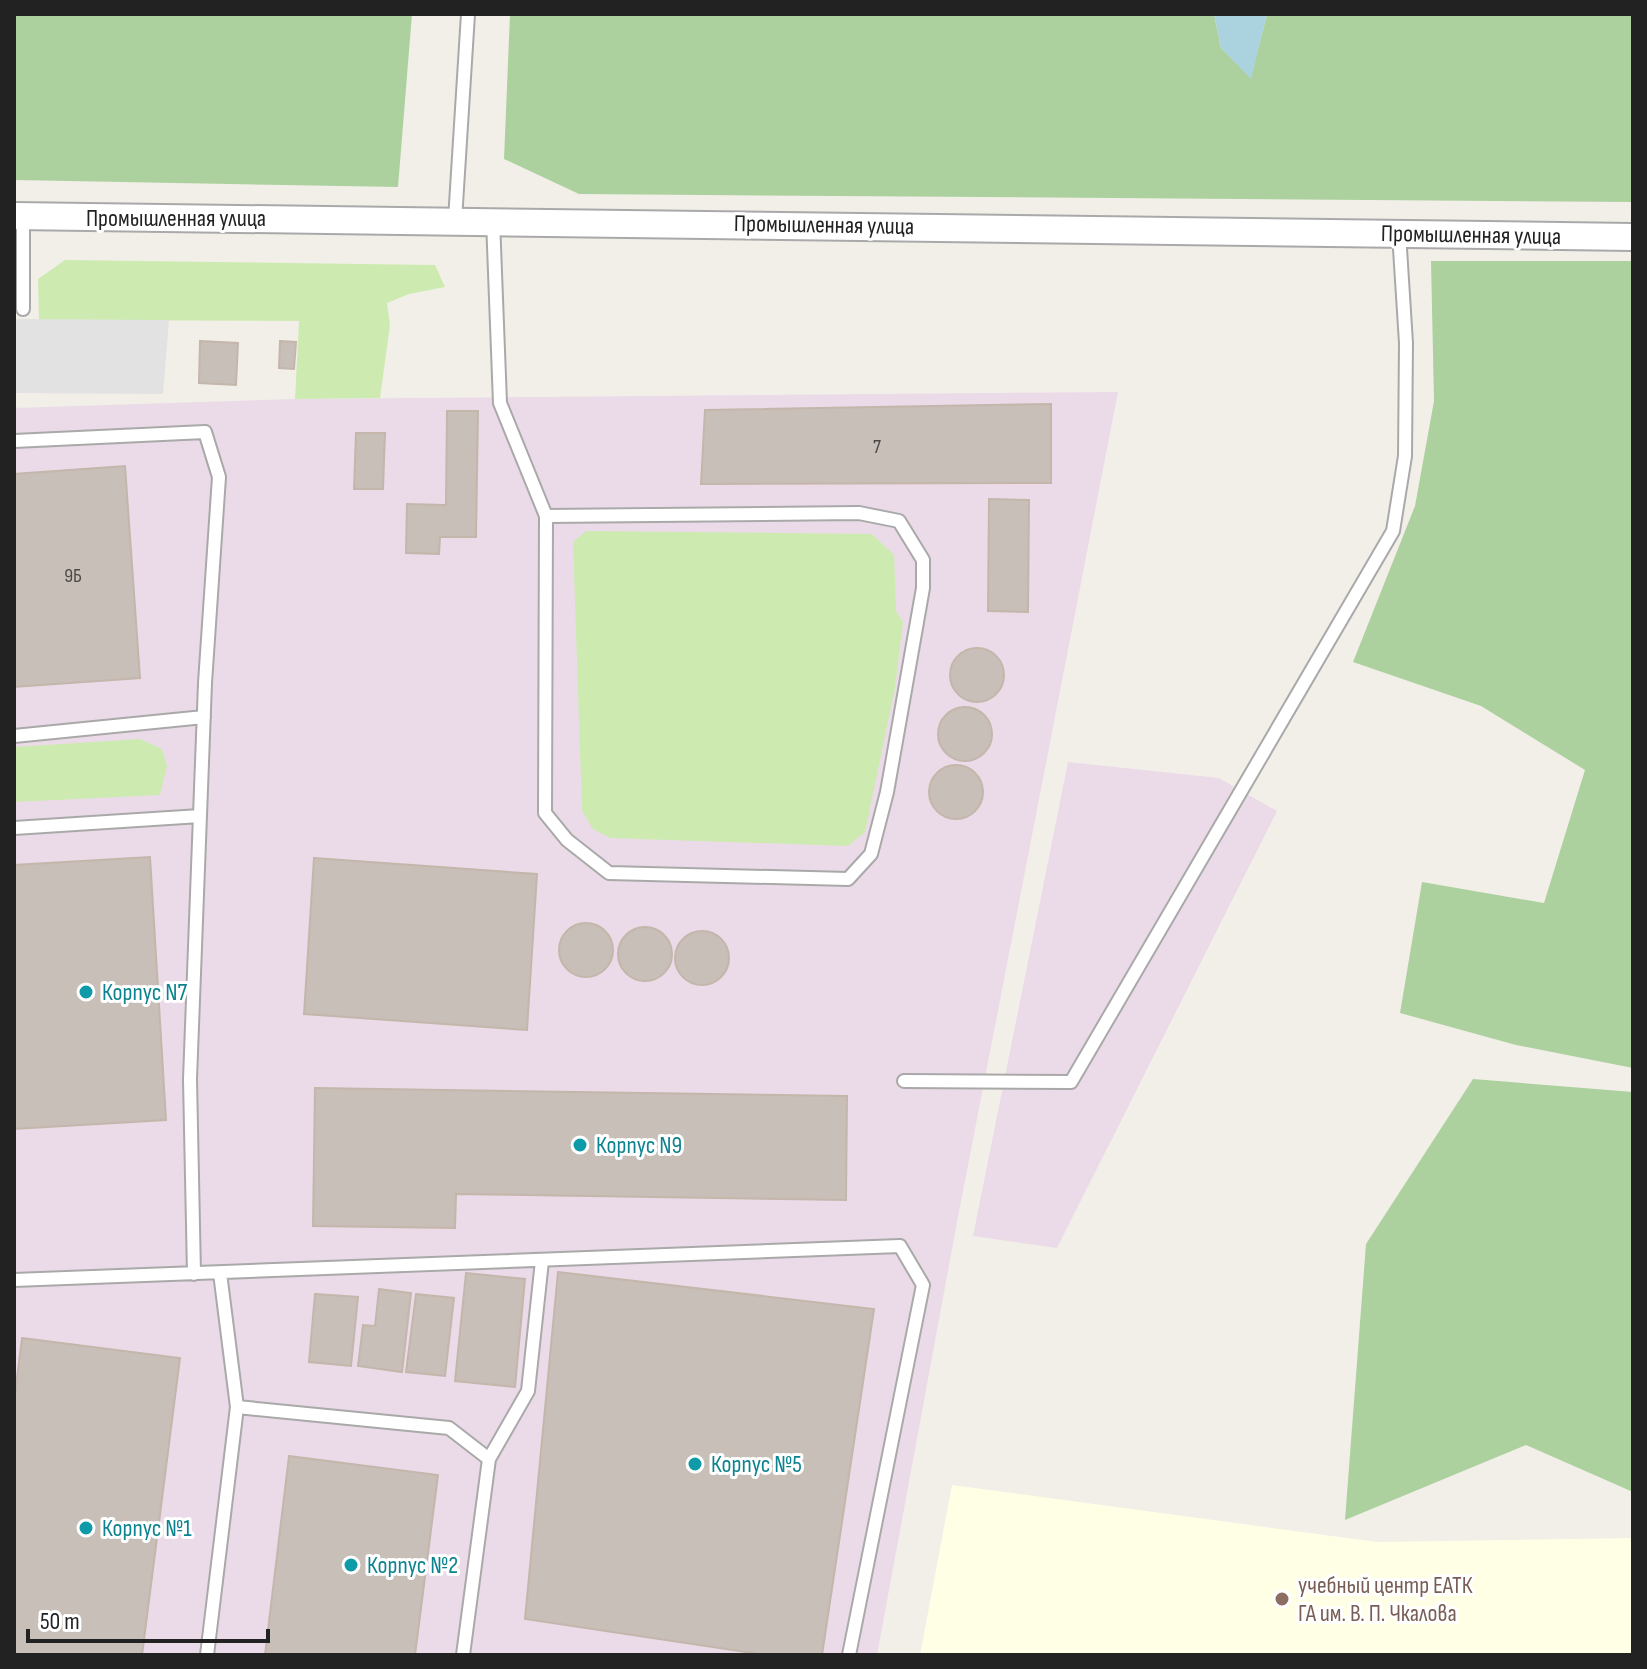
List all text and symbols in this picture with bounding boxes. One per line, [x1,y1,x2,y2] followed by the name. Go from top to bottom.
[86,204,266,233] street label: Промышленная улица
[734,209,914,241] street label: Промышленная улица
[1381,219,1561,251] street label: Промышленная улица
[873,435,881,459] house number: 7
[64,564,82,588] house number: 9Б
[102,978,188,1007] place label: Корпус N7
[77,983,95,1001] marker: Корпус N7
[596,1131,682,1160] place label: Корпус N9
[571,1136,589,1154] marker: Корпус N9
[711,1450,802,1479] place label: Корпус №5
[686,1455,704,1473] marker: Корпус №5
[102,1514,192,1543] place label: Корпус №1
[77,1519,95,1537] marker: Корпус №1
[367,1551,458,1580] place label: Корпус №2
[342,1556,360,1574] marker: Корпус №2
[1298,1571,1473,1628] place label: учебный центр ЕАТК ГА им. В. П. Чкалова
[1273,1590,1291,1608] marker: учебный центр ЕАТК ГА им. В. П. Чкалова
[28,1593,268,1643] scale bar
[40,1607,80,1636] text: 50 m

